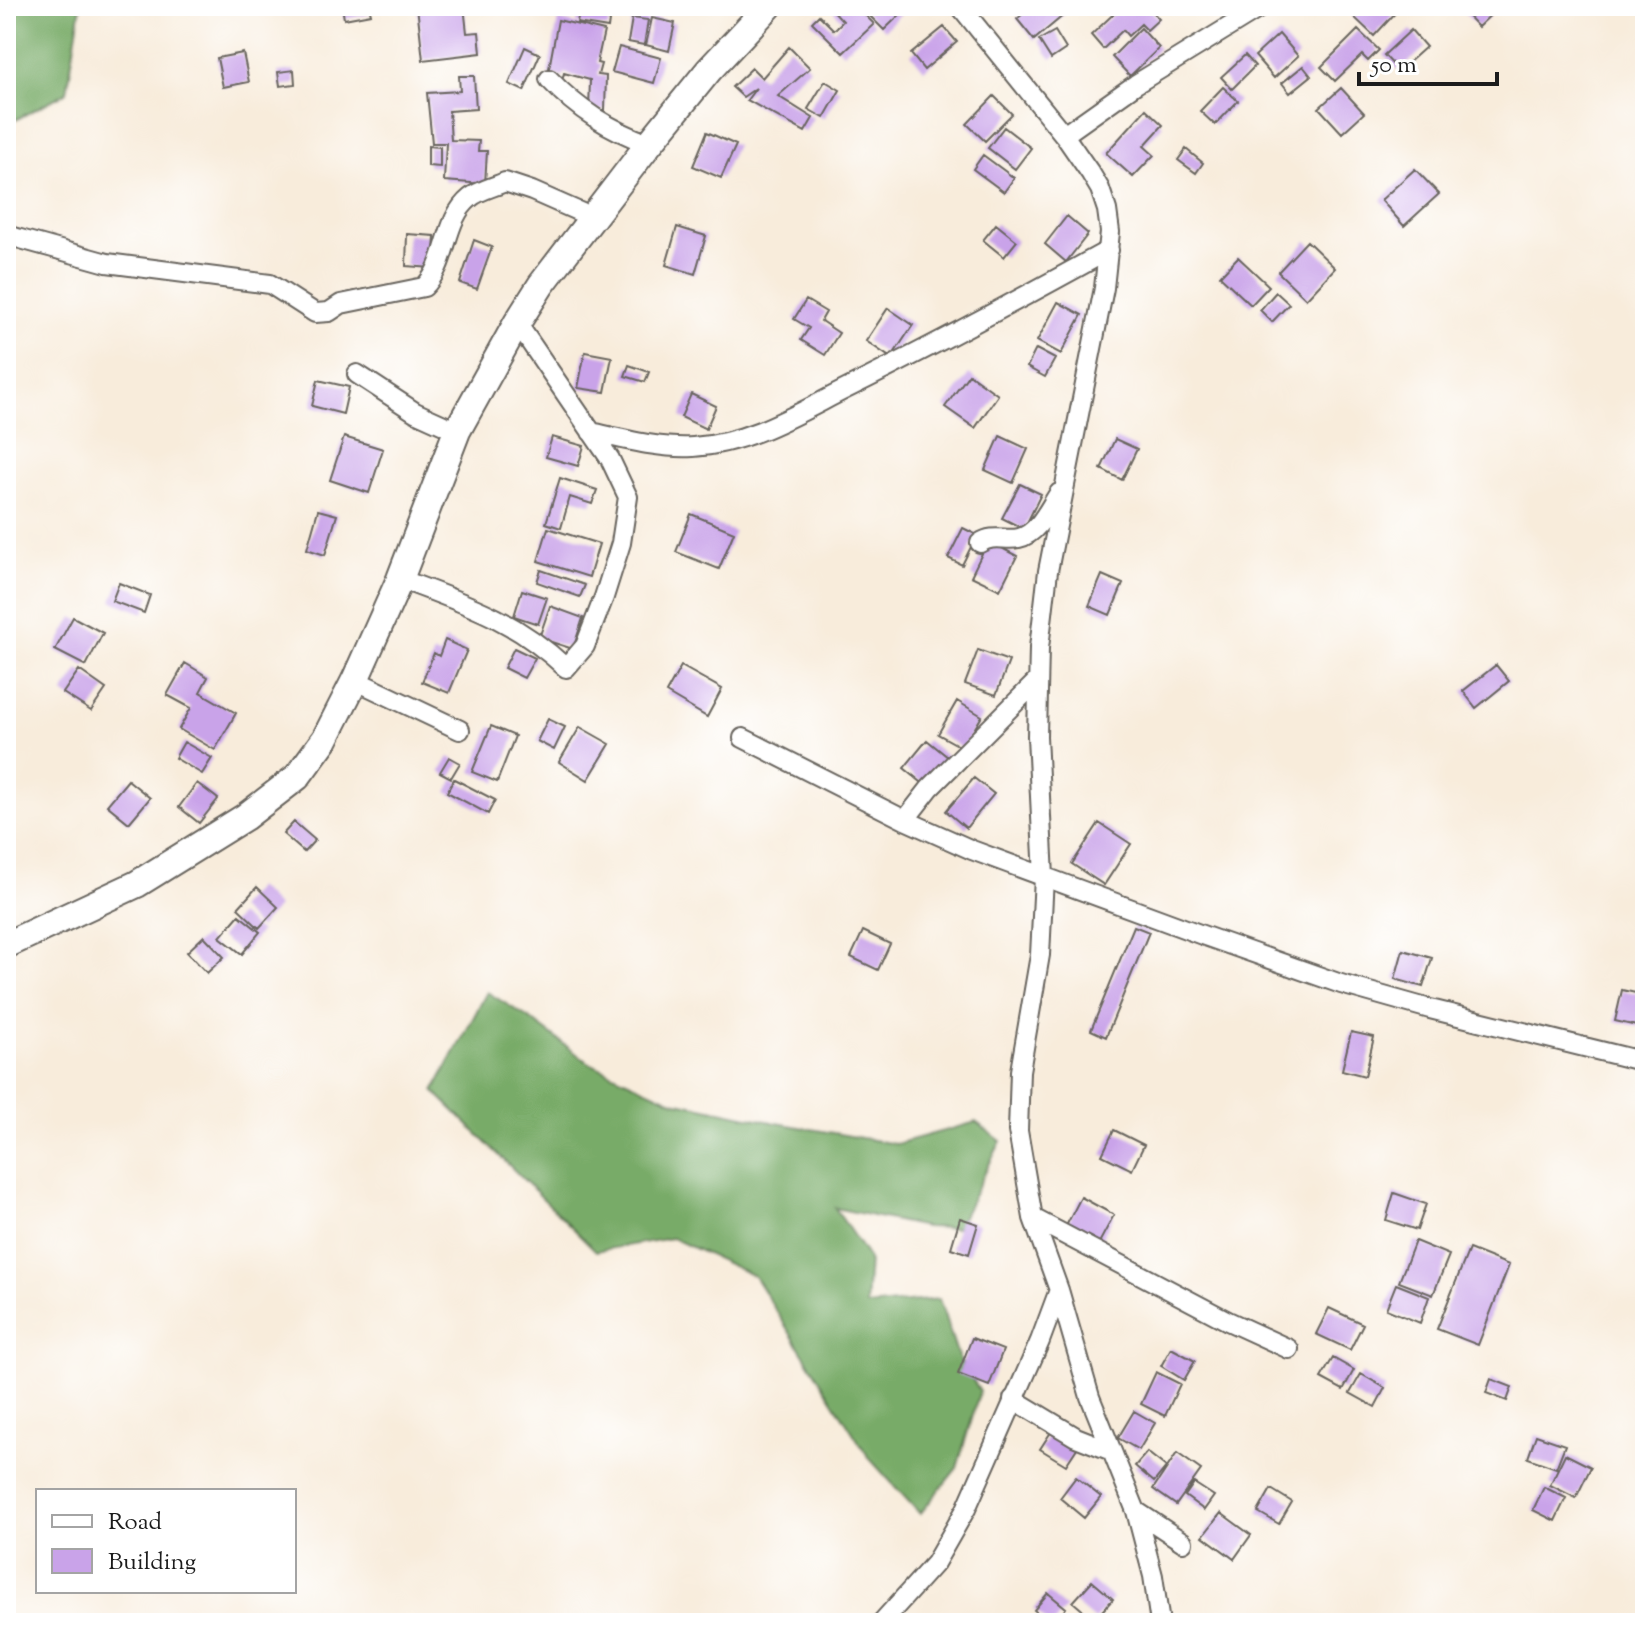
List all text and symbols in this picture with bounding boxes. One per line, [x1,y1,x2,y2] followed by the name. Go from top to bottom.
[1359,36,1497,86] scale bar
[1369,49,1417,83] text: 50 m
[36,1489,296,1593] legend
[108,1506,162,1540] text: Road
[108,1546,197,1580] text: Building

